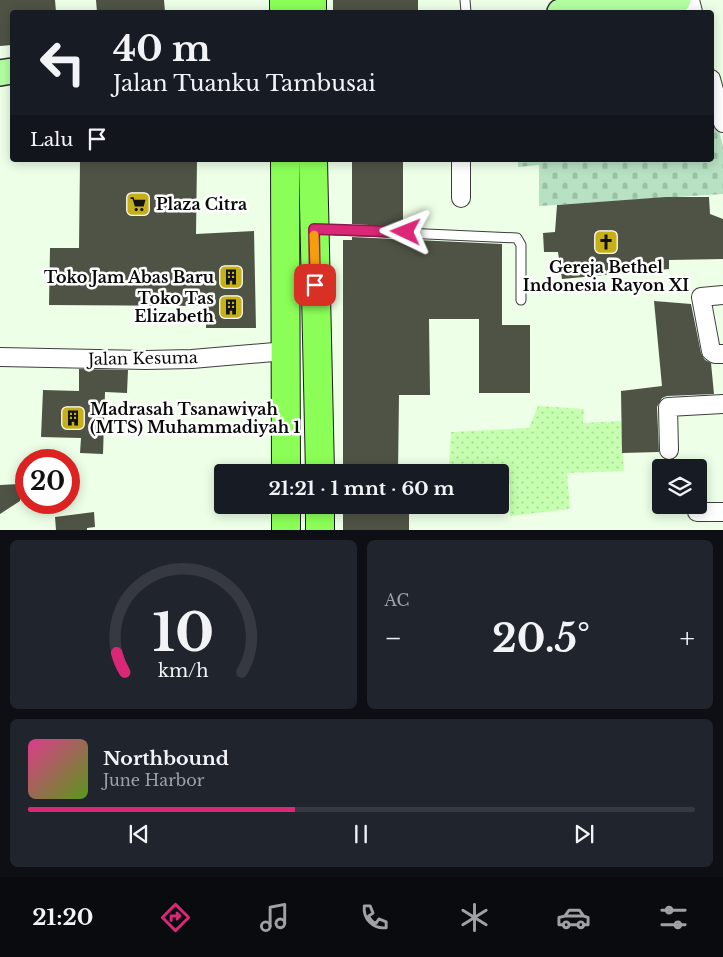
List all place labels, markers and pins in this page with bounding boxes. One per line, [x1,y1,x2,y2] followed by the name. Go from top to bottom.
[125,191,151,217] supermarket icon: Plaza Citra
[156,194,247,214] place label: Plaza Citra
[593,229,619,255] church icon: Gereja Bethel Indonesia Rayon XI
[523,257,689,295] place label: Gereja Bethel Indonesia Rayon XI
[218,264,244,290] building icon: Toko Jam Abas Baru
[294,264,336,306] pin
[44,267,215,287] place label: Toko Jam Abas Baru
[134,288,215,326] place label: Toko Tas Elizabeth
[218,294,244,320] building icon: Toko Tas Elizabeth
[90,399,300,437] place label: Madrasah Tsanawiyah (MTS) Muhammadiyah 1
[60,405,86,431] building icon: Madrasah Tsanawiyah (MTS) Muhammadiyah 1

